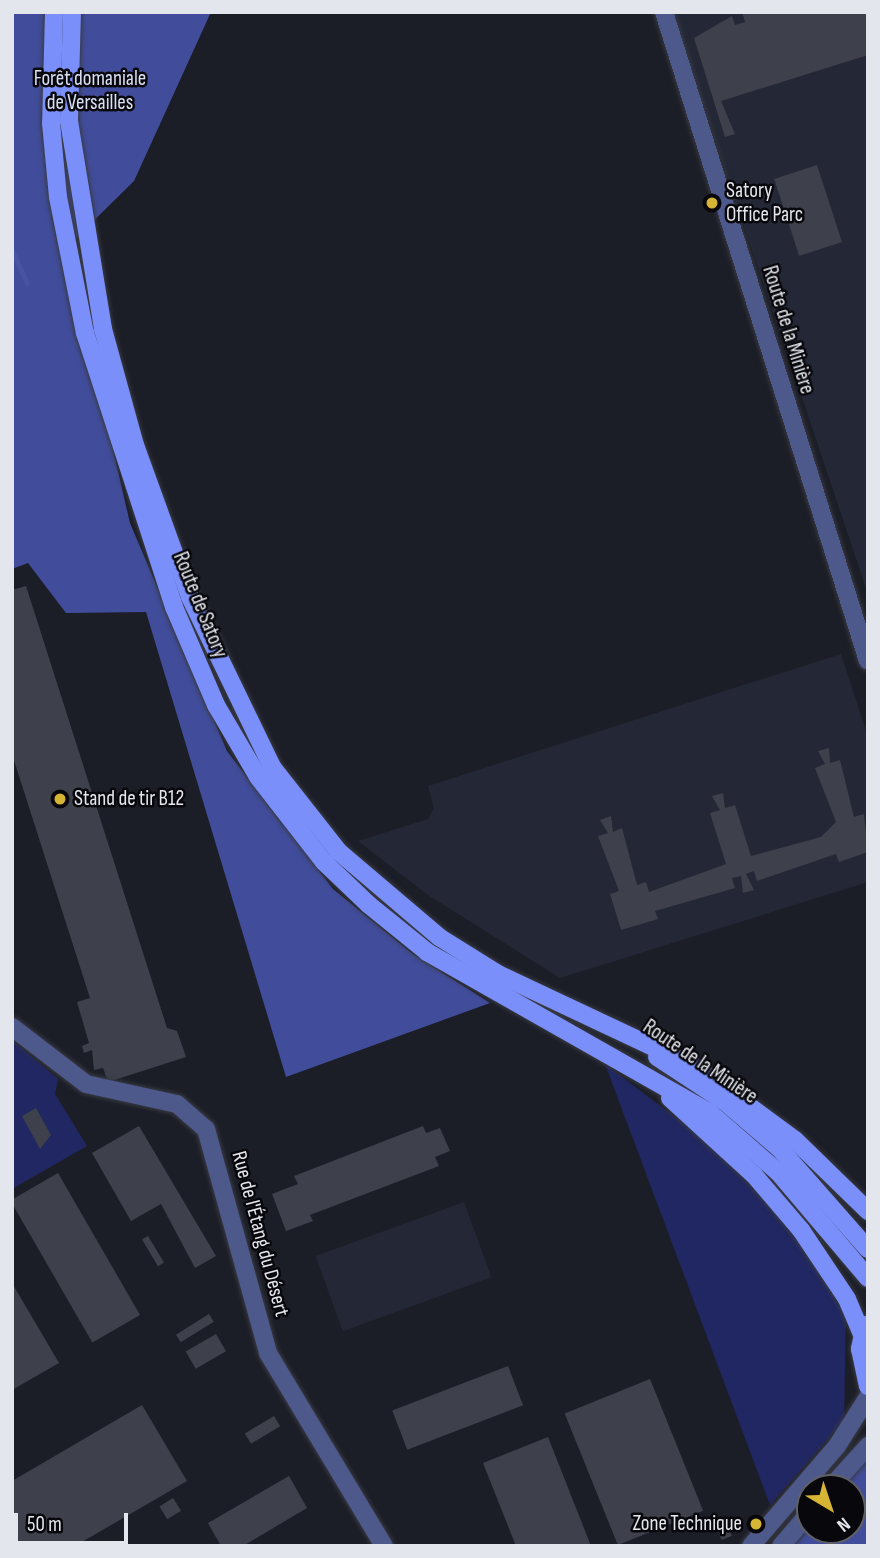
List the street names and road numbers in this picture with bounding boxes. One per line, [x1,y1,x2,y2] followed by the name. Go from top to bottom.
[757,263,819,397] street label: Route de la Minière
[167,548,233,662] street label: Route de Satory
[638,1014,762,1110] street label: Route de la Minière
[226,1149,294,1319] street label: Rue de l'Étang du Désert

